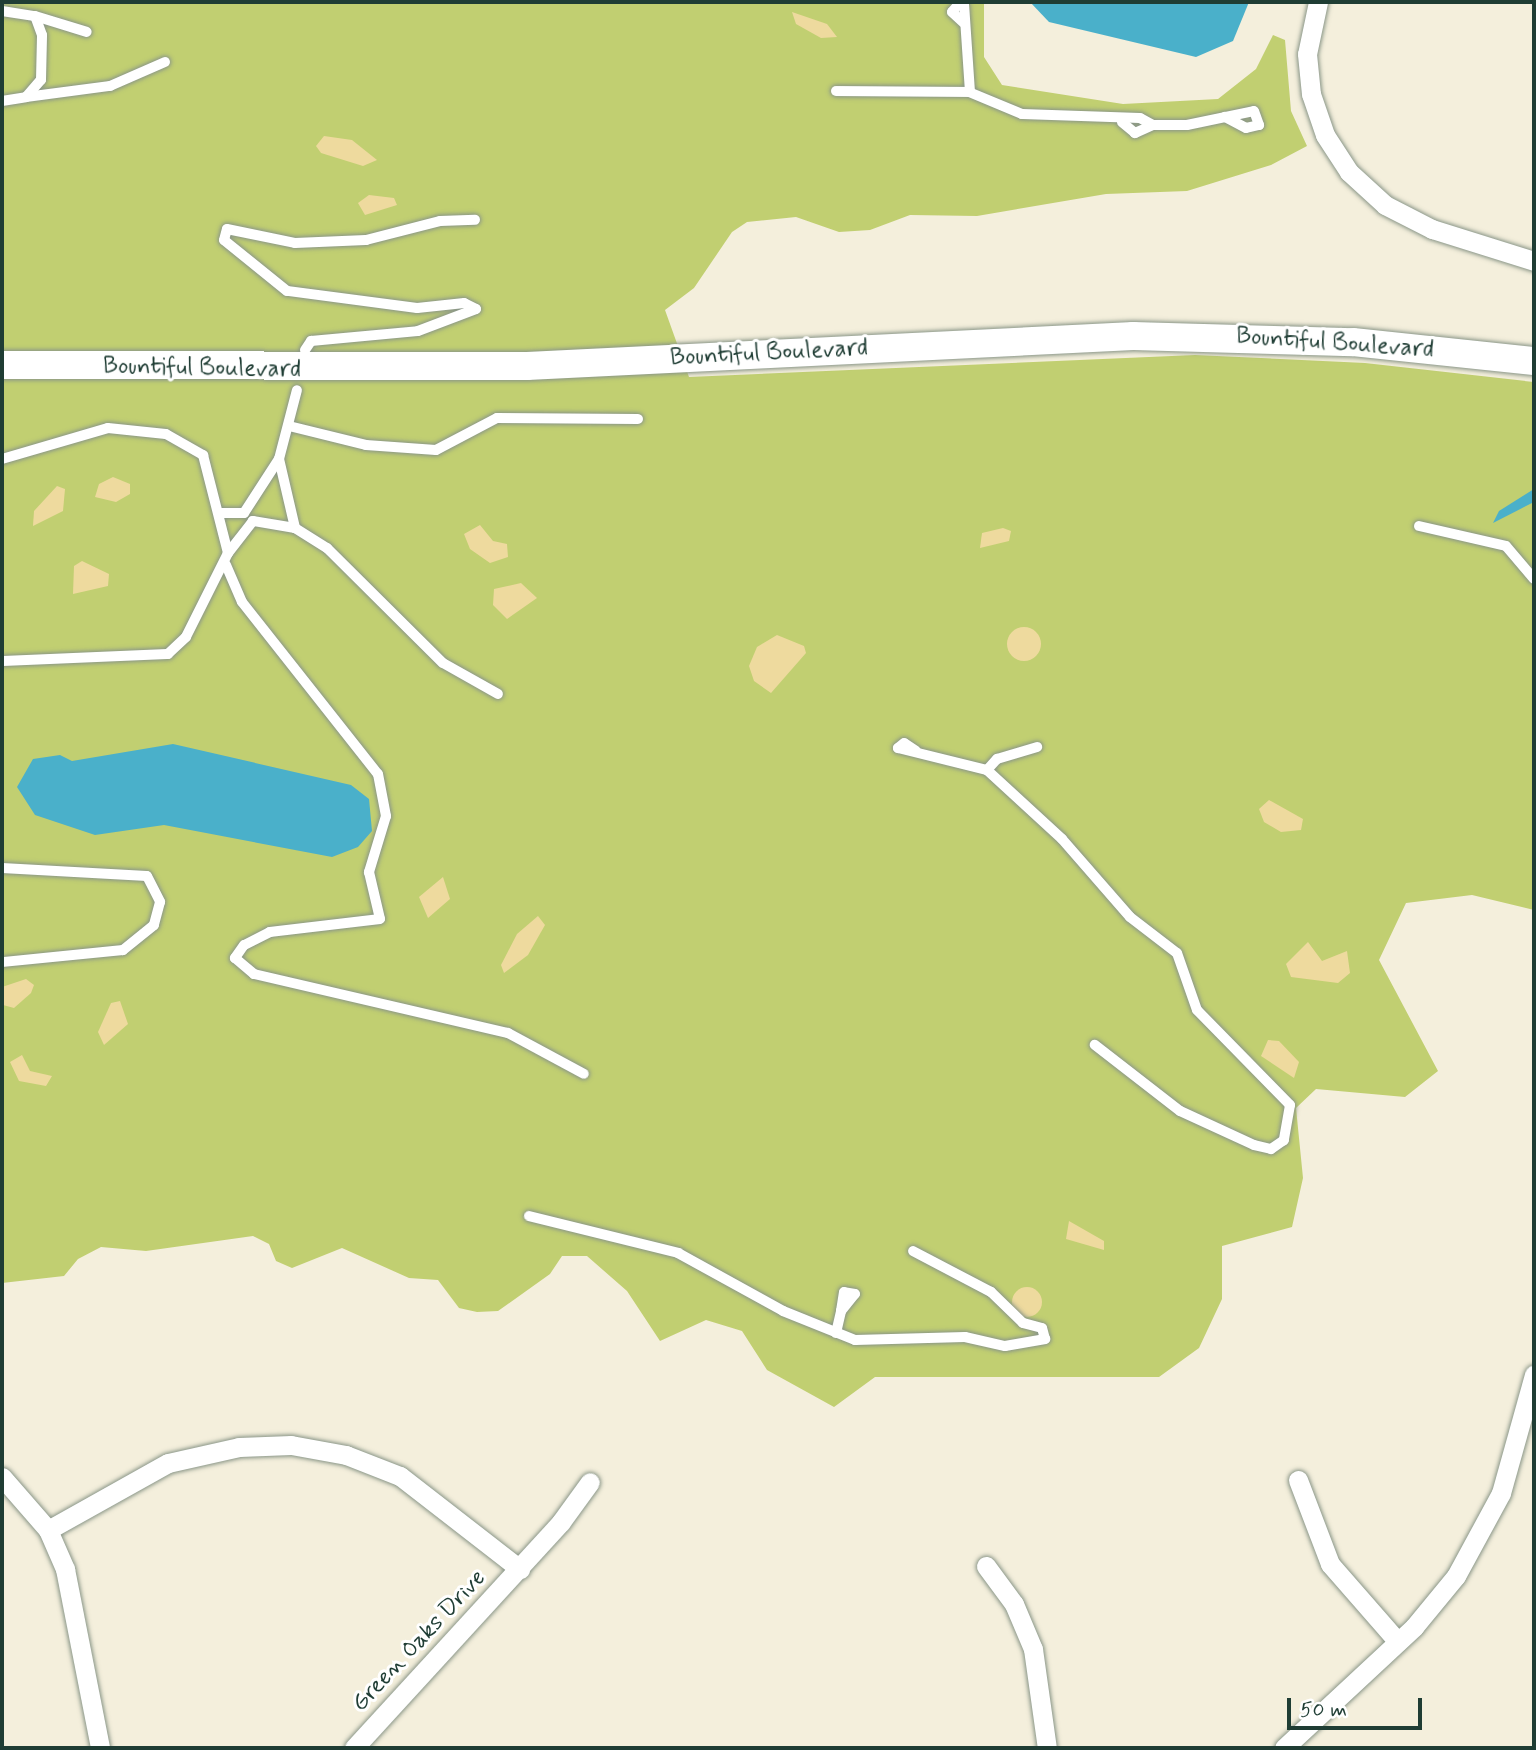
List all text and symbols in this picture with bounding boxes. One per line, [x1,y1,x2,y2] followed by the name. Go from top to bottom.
[1238,322,1432,364] street label: Bountiful Boulevard
[672,334,866,372] street label: Bountiful Boulevard
[106,352,298,384] street label: Bountiful Boulevard
[346,1565,492,1717] street label: Green Oaks Drive
[1291,1684,1426,1728] scale bar
[1300,1696,1347,1724] text: 50 m

